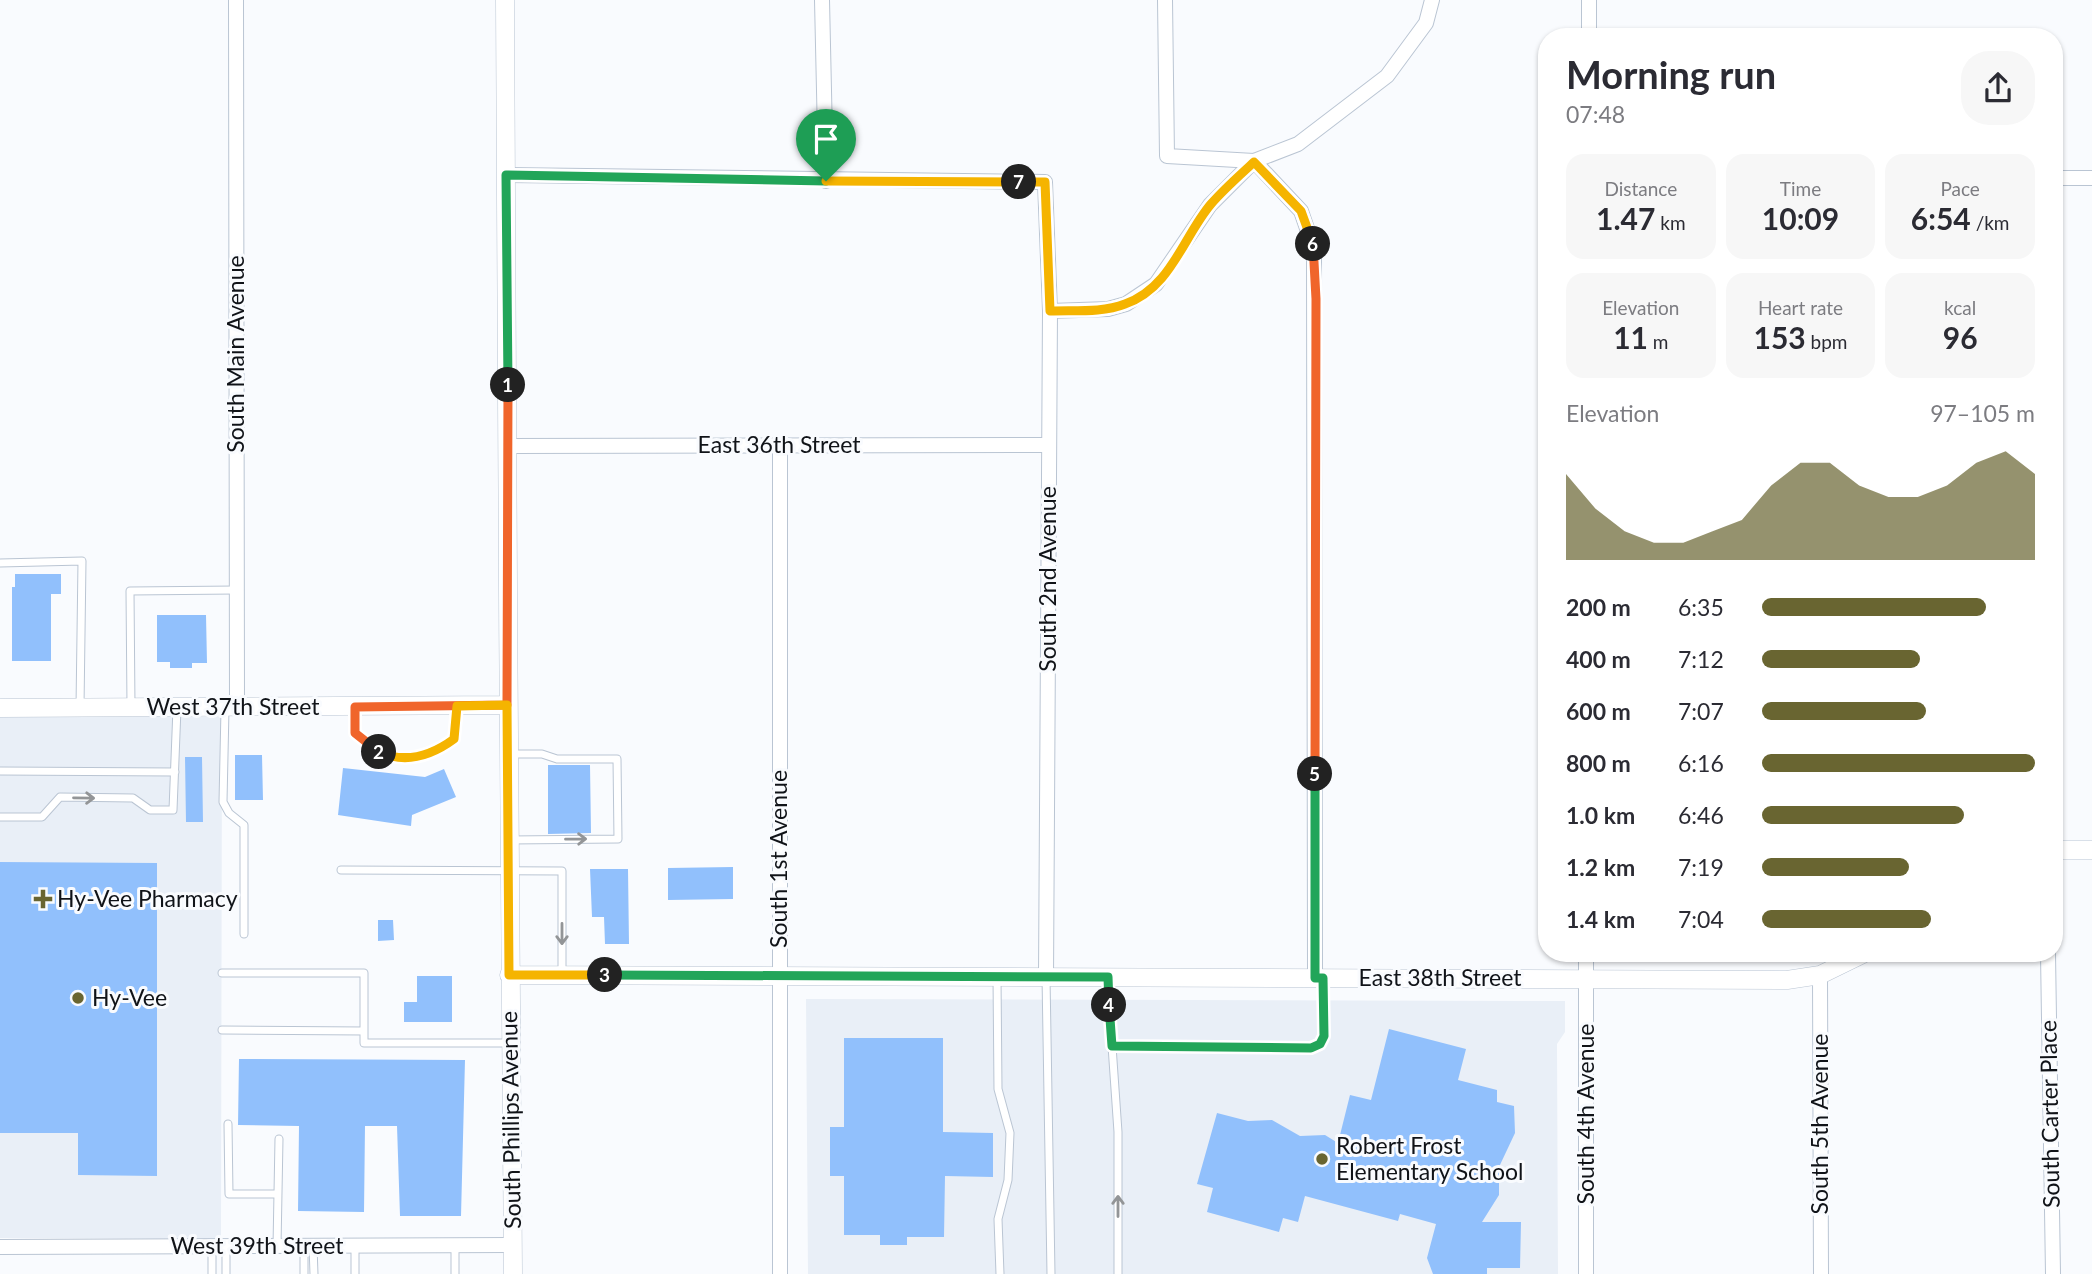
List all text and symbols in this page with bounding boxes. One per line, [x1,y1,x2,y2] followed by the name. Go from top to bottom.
[1566,51,1776,97] text: Morning run
[1961,51,2035,125] button: share
[1566,100,1625,128] text: 07:48
[796,109,856,181] pin
[807,120,845,158] icon: arrive
[1002,164,1036,200] pin: 7
[1013,170,1024,193] text: 7
[1604,177,1677,200] text: Distance
[1780,177,1821,200] text: Time
[1940,177,1980,200] text: Pace
[1596,200,1655,236] text: 1.47
[1762,200,1839,236] text: 10:09
[1911,200,1971,236] text: 6:54
[1655,211,1686,234] text: km
[1971,211,2010,234] text: /km
[1296,226,1330,262] pin: 6
[1307,232,1318,255] text: 6
[221,255,249,453] street label: South Main Avenue
[1602,296,1679,319] text: Elevation
[1758,296,1843,319] text: Heart rate
[1944,296,1976,319] text: kcal
[1613,319,1648,355] text: 11
[1754,319,1806,355] text: 153
[1943,319,1978,355] text: 96
[1648,330,1668,353] text: m
[1806,330,1847,353] text: bpm
[490,368,526,402] pin: 1
[502,373,513,396] text: 1
[1566,399,1659,427] text: Elevation
[1930,399,2035,427] text: 97–105 m
[698,430,861,458] street label: East 36th Street
[1033,486,1061,672] street label: South 2nd Avenue
[1566,593,1631,621] text: 200 m
[1678,593,1724,621] text: 6:35
[1566,645,1631,673] text: 400 m
[1678,645,1724,673] text: 7:12
[147,692,320,720] street label: West 37th Street
[1566,697,1631,725] text: 600 m
[1678,697,1724,725] text: 7:07
[362,734,396,770] pin: 2
[373,740,384,763] text: 2
[1566,749,1631,777] text: 800 m
[1678,749,1724,777] text: 6:16
[1298,756,1332,792] pin: 5
[1309,762,1320,785] text: 5
[764,770,792,948] street label: South 1st Avenue
[73,791,96,804] one-way arrow
[1566,801,1635,829] text: 1.0 km
[1678,801,1724,829] text: 6:46
[564,833,587,846] one-way arrow
[1566,853,1635,881] text: 1.2 km
[1678,853,1724,881] text: 7:19
[57,884,238,912] place label: Hy-Vee Pharmacy
[35,891,51,907] marker: Hy-Vee Pharmacy
[1566,905,1635,933] text: 1.4 km
[1678,905,1724,933] text: 7:04
[555,922,569,945] one-way arrow
[588,958,622,992] pin: 3
[599,963,610,986] text: 3
[1359,963,1522,991] street label: East 38th Street
[92,983,167,1011] place label: Hy-Vee
[1092,988,1126,1023] pin: 4
[70,990,86,1006] marker: Hy-Vee
[1103,993,1114,1016] text: 4
[494,1011,526,1229] street label: South Phillips Avenue
[2033,1020,2065,1208] street label: South Carter Place
[1571,1024,1599,1204] street label: South 4th Avenue
[1805,1034,1833,1214] street label: South 5th Avenue
[1336,1131,1523,1185] place label: Robert Frost Elementary School
[1314,1151,1330,1167] marker: Robert Frost Elementary School
[1111,1195,1125,1218] one-way arrow
[171,1231,344,1259] street label: West 39th Street

